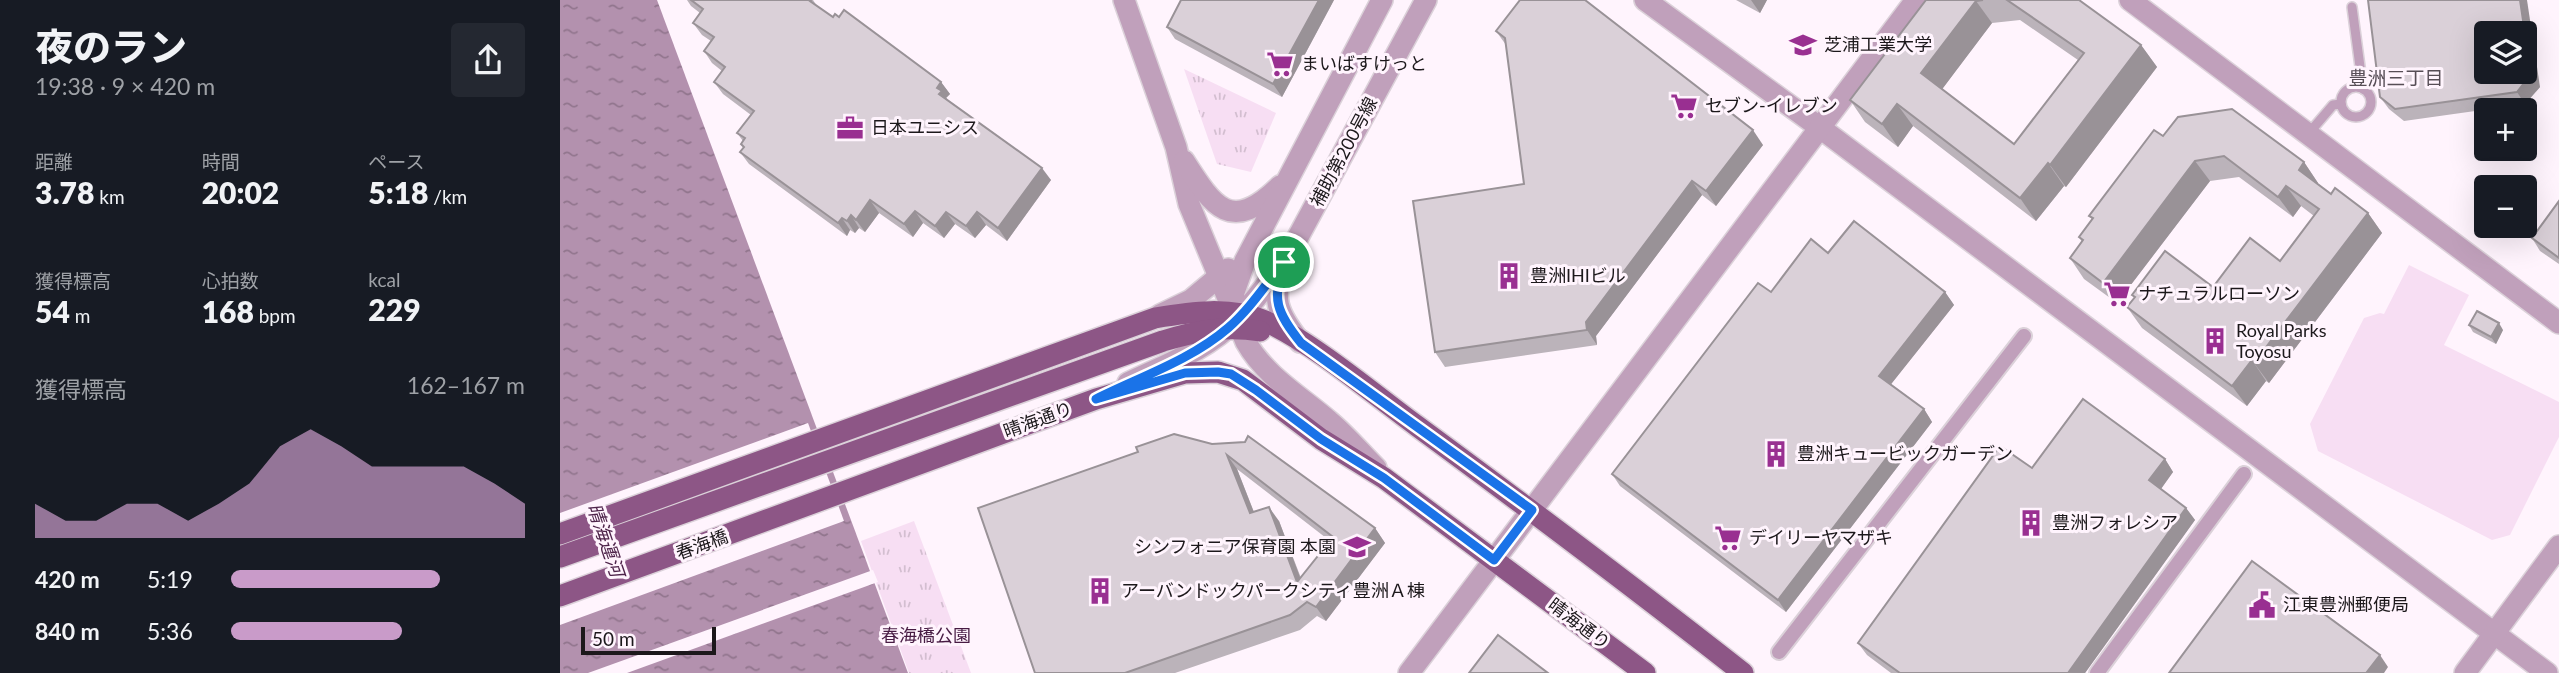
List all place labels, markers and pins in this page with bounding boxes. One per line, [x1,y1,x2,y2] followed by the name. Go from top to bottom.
[1788,30,1818,60] school or university icon: 芝浦工業大学
[1824,33,1932,55] place label: 芝浦工業大学
[1265,49,1295,79] supermarket icon: まいばすけっと
[1301,52,1427,74] place label: まいばすけっと
[1669,91,1699,121] supermarket icon: セブン-イレブン
[1705,94,1838,116] place label: セブン-イレブン
[835,113,865,143] office icon: 日本ユニシス
[871,116,979,138] place label: 日本ユニシス
[1254,232,1314,292] pin
[1494,261,1524,291] building icon: 豊洲IHIビル
[1530,264,1626,286] place label: 豊洲IHIビル
[2102,279,2132,309] supermarket icon: ナチュラルローソン
[2138,282,2300,304] place label: ナチュラルローソン
[2236,319,2327,362] place label: Royal Parks Toyosu
[2200,326,2230,356] building icon: Royal Parks Toyosu
[1761,439,1791,469] building icon: 豊洲キュービックガーデン
[1797,442,2013,464] place label: 豊洲キュービックガーデン
[2016,508,2046,538] building icon: 豊洲フォレシア
[2052,511,2178,533] place label: 豊洲フォレシア
[1713,523,1743,553] supermarket icon: デイリーヤマザキ
[1749,526,1893,548] place label: デイリーヤマザキ
[1342,532,1372,562] school or university icon: シンフォニア保育園 本園
[1134,535,1336,557] place label: シンフォニア保育園 本園
[1085,576,1115,606] building icon: アーバンドックパークシティ豊洲Ａ棟
[1121,579,1425,601] place label: アーバンドックパークシティ豊洲Ａ棟
[2247,590,2277,620] public building icon: 江東豊洲郵便局
[2283,593,2409,615] place label: 江東豊洲郵便局

